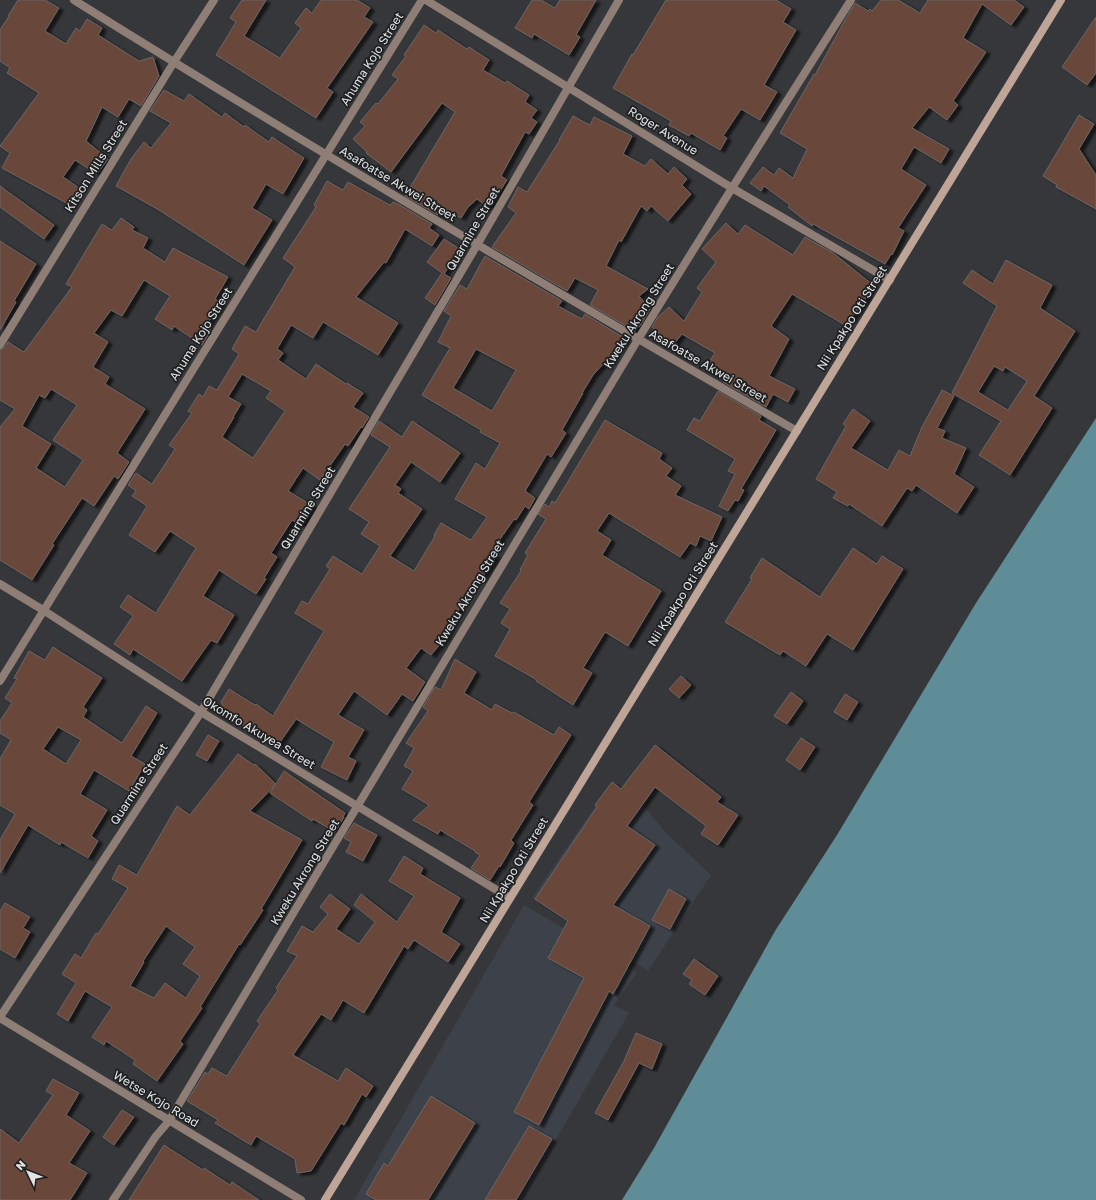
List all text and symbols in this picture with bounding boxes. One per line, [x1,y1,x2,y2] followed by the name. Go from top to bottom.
[337,9,406,108] street label: Ahuma Kojo Street
[626,103,701,158] street label: Roger Avenue
[61,117,130,215] street label: Kitson Mills Street
[337,143,460,225] street label: Asafoatse Akwei Street
[442,184,503,273] street label: Quarmine Street
[600,260,677,371] street label: Kweku Akrong Street
[813,262,890,373] street label: Nii Kpakpo Oti Street
[166,284,235,383] street label: Ahuma Kojo Street
[647,326,770,406] street label: Asafoatse Akwei Street
[277,463,338,552] street label: Quarmine Street
[432,537,507,649] street label: Kweku Akrong Street
[644,538,721,649] street label: Nii Kpakpo Oti Street
[200,693,318,772] street label: Okomfo Akuyea Street
[107,740,171,827] street label: Quarmine Street
[476,814,551,925] street label: Nii Kpakpo Oti Street
[267,816,342,928] street label: Kweku Akrong Street
[111,1067,202,1130] street label: Wetse Kojo Road
[8,1152,48,1192] north arrow
[13,1157,28,1172] text: N

